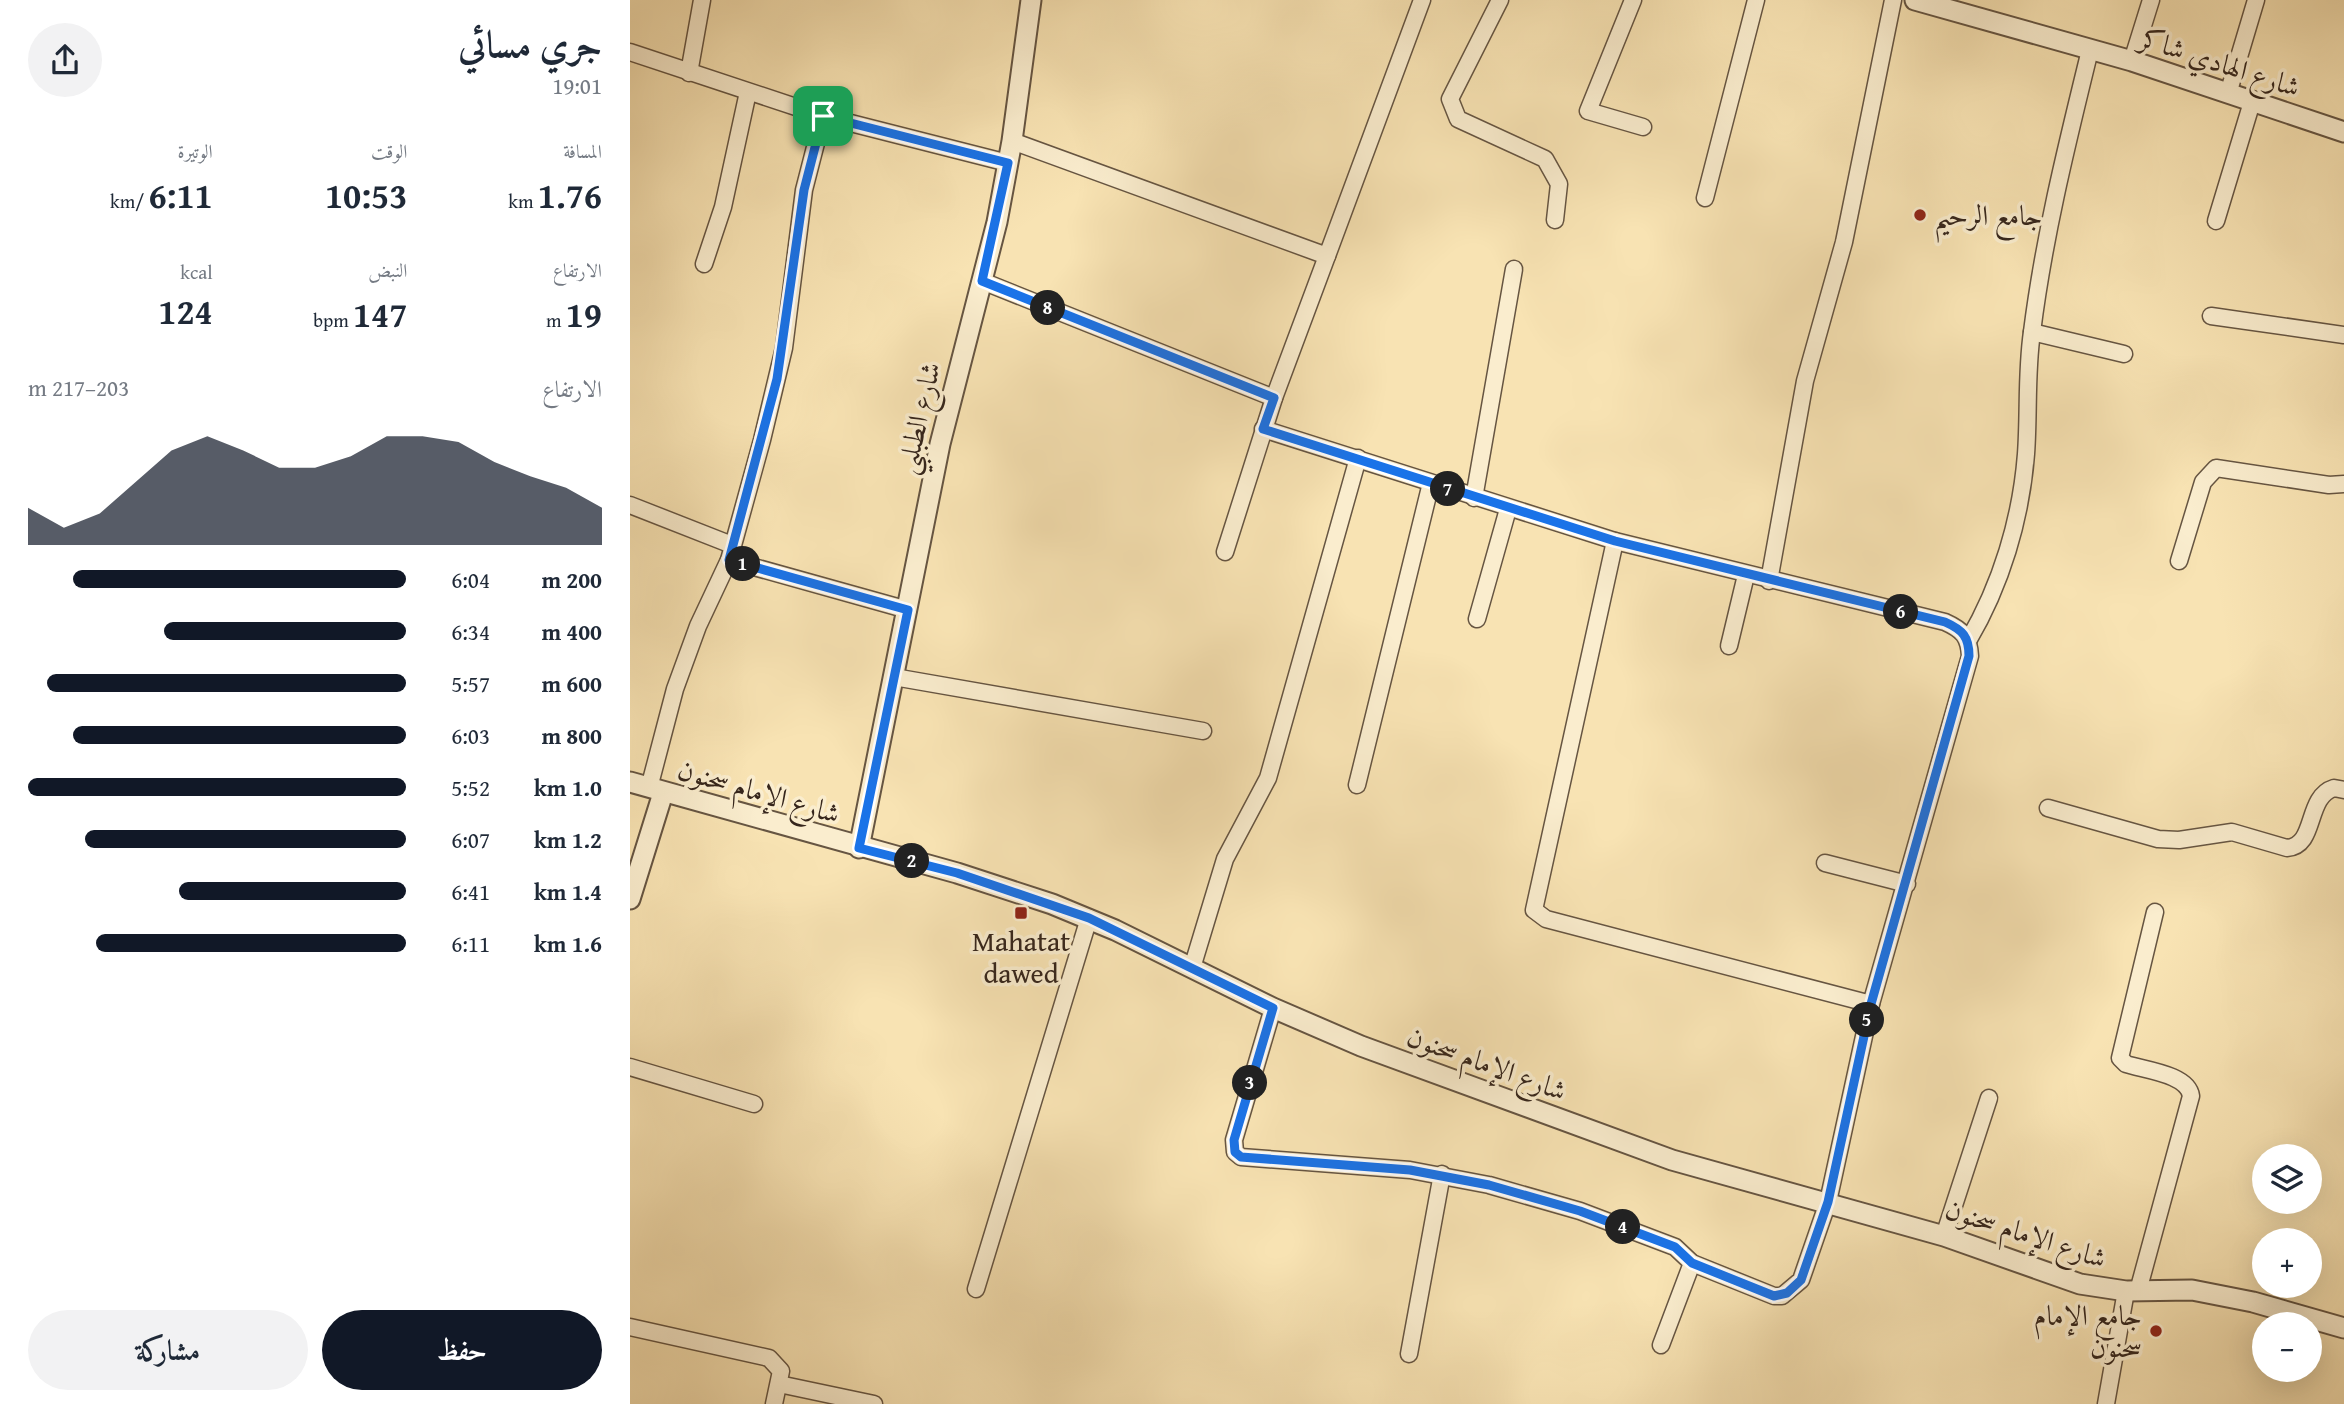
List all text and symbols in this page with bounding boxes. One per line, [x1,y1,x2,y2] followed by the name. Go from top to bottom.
[458,15,602,71] text: جري مسائي
[2131,15,2306,111] street label: شارع الهادي شاكر
[28,23,102,97] button: share
[552,69,602,102] text: 19:01
[793,86,853,146] pin
[804,97,842,135] icon: arrive
[178,137,213,165] text: الوتيرة
[371,137,407,165] text: الوقت
[563,137,602,165] text: المسافة
[148,170,213,221] text: 6:11
[325,170,407,221] text: 10:53
[538,170,602,221] text: 1.76
[110,187,148,215] text: /km
[508,187,538,215] text: km
[1934,194,2043,243] place label: جامع الرحيم
[1912,207,1928,223] marker: جامع الرحيم
[368,256,407,284] text: النبض
[553,256,602,284] text: الارتفاع
[180,258,213,286] text: kcal
[158,286,213,337] text: 124
[353,289,407,340] text: 147
[566,289,602,340] text: 19
[1030,290,1066,326] pin: 8
[1043,293,1052,321] text: 8
[313,306,353,334] text: bpm
[546,306,566,334] text: m
[885,358,957,480] street label: شارع الطبلبي
[28,371,129,404] text: 203–217 m
[542,372,602,405] text: الارتفاع
[1430,472,1466,506] pin: 7
[1443,474,1452,502] text: 7
[726,546,760,582] pin: 1
[738,549,747,577] text: 1
[451,563,490,596] text: 6:04
[541,563,602,596] text: 200 m
[1884,594,1918,630] pin: 6
[1896,597,1905,625] text: 6
[451,615,490,648] text: 6:34
[541,615,602,648] text: 400 m
[451,667,490,700] text: 5:57
[541,667,602,700] text: 600 m
[451,719,490,752] text: 6:03
[541,719,602,752] text: 800 m
[672,748,845,838] street label: شارع الإمام سحنون
[451,771,490,804] text: 5:52
[534,771,602,804] text: 1.0 km
[451,823,490,856] text: 6:07
[534,823,602,856] text: 1.2 km
[894,844,930,878] pin: 2
[907,846,916,874] text: 2
[451,875,490,908] text: 6:41
[534,875,602,908] text: 1.4 km
[1013,905,1029,921] marker: Mahatat dawed
[972,920,1070,993] place label: Mahatat dawed
[451,927,490,960] text: 6:11
[534,927,602,960] text: 1.6 km
[1850,1002,1884,1038] pin: 5
[1862,1005,1871,1033] text: 5
[1400,1015,1573,1115] street label: شارع الإمام سحنون
[1232,1066,1268,1100] pin: 3
[1245,1068,1254,1096] text: 3
[2252,1144,2322,1382] map controls
[2252,1144,2322,1214] button: layers
[1939,1187,2112,1283] street label: شارع الإمام سحنون
[1606,1210,1640,1244] pin: 4
[1618,1212,1627,1240] text: 4
[2252,1228,2322,1298] button: +
[2034,1294,2142,1367] place label: جامع الإمام سحنون
[28,1310,308,1390] button: مشاركة
[322,1310,602,1390] button: حفظ
[2252,1312,2322,1382] button: −
[2148,1323,2164,1339] marker: جامع الإمام سحنون

